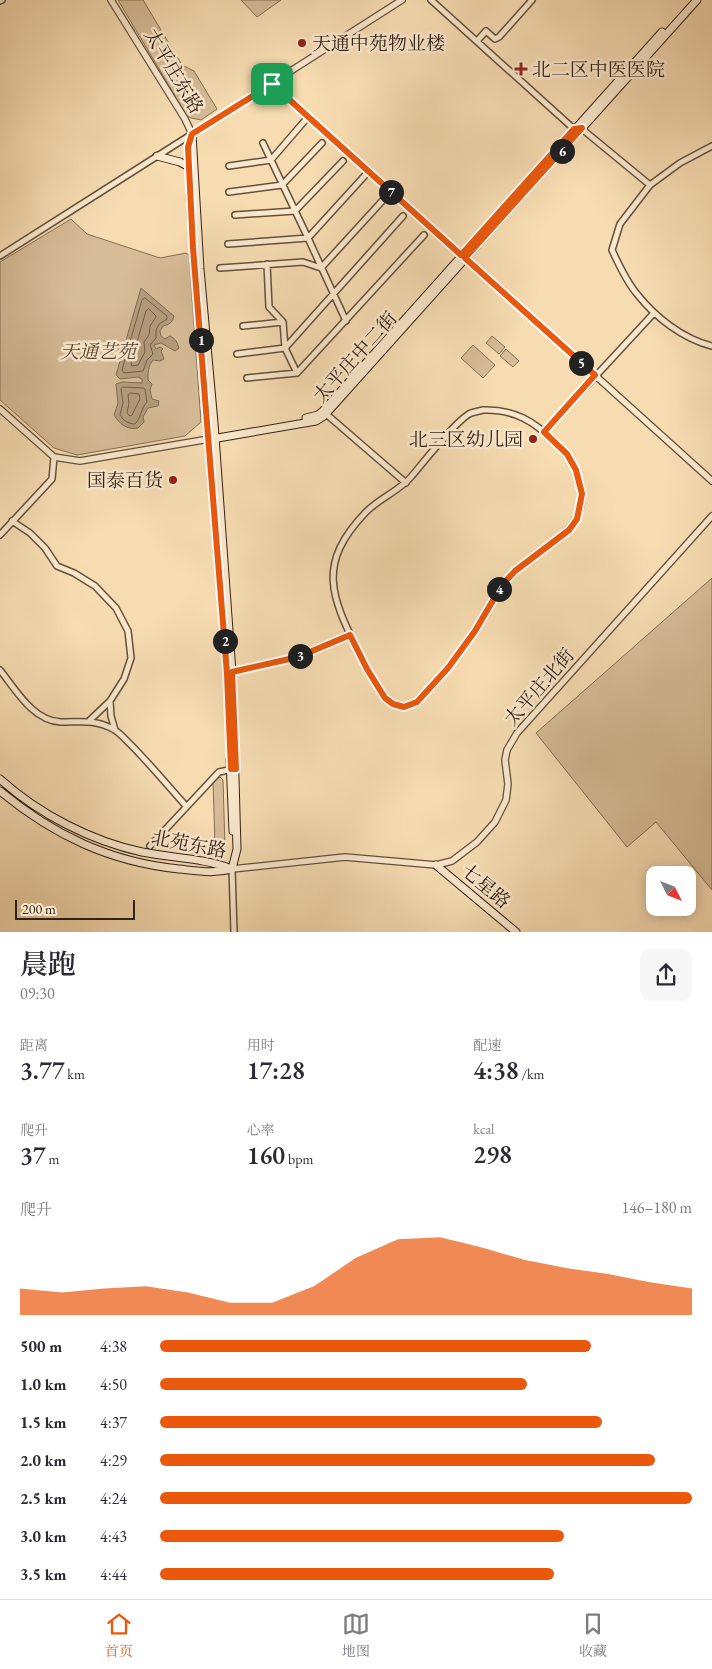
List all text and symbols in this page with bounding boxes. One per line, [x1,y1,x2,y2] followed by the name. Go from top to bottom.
[139,24,209,118] street label: 太平庄东路
[312,31,445,56] place label: 天通中苑物业楼
[296,37,308,49] marker: 天通中苑物业楼
[532,57,665,82] place label: 北二区中医医院
[514,62,528,76] marker: 北二区中医医院
[251,63,293,105] pin
[258,70,286,98] icon: arrive
[550,138,574,164] pin: 6
[559,142,566,160] text: 6
[378,180,404,204] pin: 7
[388,183,395,201] text: 7
[308,306,402,408] street label: 太平庄中二街
[188,328,214,352] pin: 1
[198,331,205,349] text: 1
[60,339,139,364] park label: 天通艺苑
[568,350,594,376] pin: 5
[578,354,585,372] text: 5
[409,427,523,452] place label: 北三区幼儿园
[527,433,539,445] marker: 北三区幼儿园
[87,468,163,493] place label: 国泰百货
[167,474,179,486] marker: 国泰百货
[486,576,512,602] pin: 4
[496,580,503,598] text: 4
[212,628,238,654] pin: 2
[222,632,229,650] text: 2
[498,643,580,731] street label: 太平庄北街
[288,644,312,668] pin: 3
[297,647,304,665] text: 3
[149,824,229,864] street label: 北苑东路
[456,858,516,914] street label: 七星路
[646,866,696,916] north arrow
[646,866,696,916] map controls
[15,896,135,920] scale bar
[22,900,56,918] text: 200 m
[20,946,76,982] text: 晨跑
[640,949,692,1001] button: share
[20,983,55,1004] text: 09:30
[20,1036,48,1054] text: 距离
[247,1036,275,1054] text: 用时
[473,1036,501,1054] text: 配速
[20,1054,65,1086] text: 3.77
[247,1054,305,1086] text: 17:28
[473,1054,519,1086] text: 4:38
[65,1065,85,1083] text: km
[519,1065,544,1083] text: /km
[473,1120,494,1138] text: kcal
[20,1121,48,1139] text: 爬升
[247,1121,275,1139] text: 心率
[473,1138,512,1170] text: 298
[20,1139,46,1171] text: 37
[247,1139,285,1171] text: 160
[46,1150,59,1168] text: m
[285,1150,313,1168] text: bpm
[621,1197,692,1218] text: 146–180 m
[20,1199,52,1220] text: 爬升
[20,1336,62,1357] text: 500 m
[100,1336,127,1357] text: 4:38
[20,1374,66,1395] text: 1.0 km
[100,1374,127,1395] text: 4:50
[20,1412,66,1433] text: 1.5 km
[100,1412,127,1433] text: 4:37
[20,1450,66,1471] text: 2.0 km
[100,1450,127,1471] text: 4:29
[20,1488,66,1509] text: 2.5 km
[100,1488,127,1509] text: 4:24
[20,1526,66,1547] text: 3.0 km
[100,1526,127,1547] text: 4:43
[20,1564,66,1585] text: 3.5 km
[100,1564,127,1585] text: 4:44
[105,1610,133,1660] tab: 首页
[342,1610,370,1660] tab: 地图
[579,1610,607,1660] tab: 收藏

